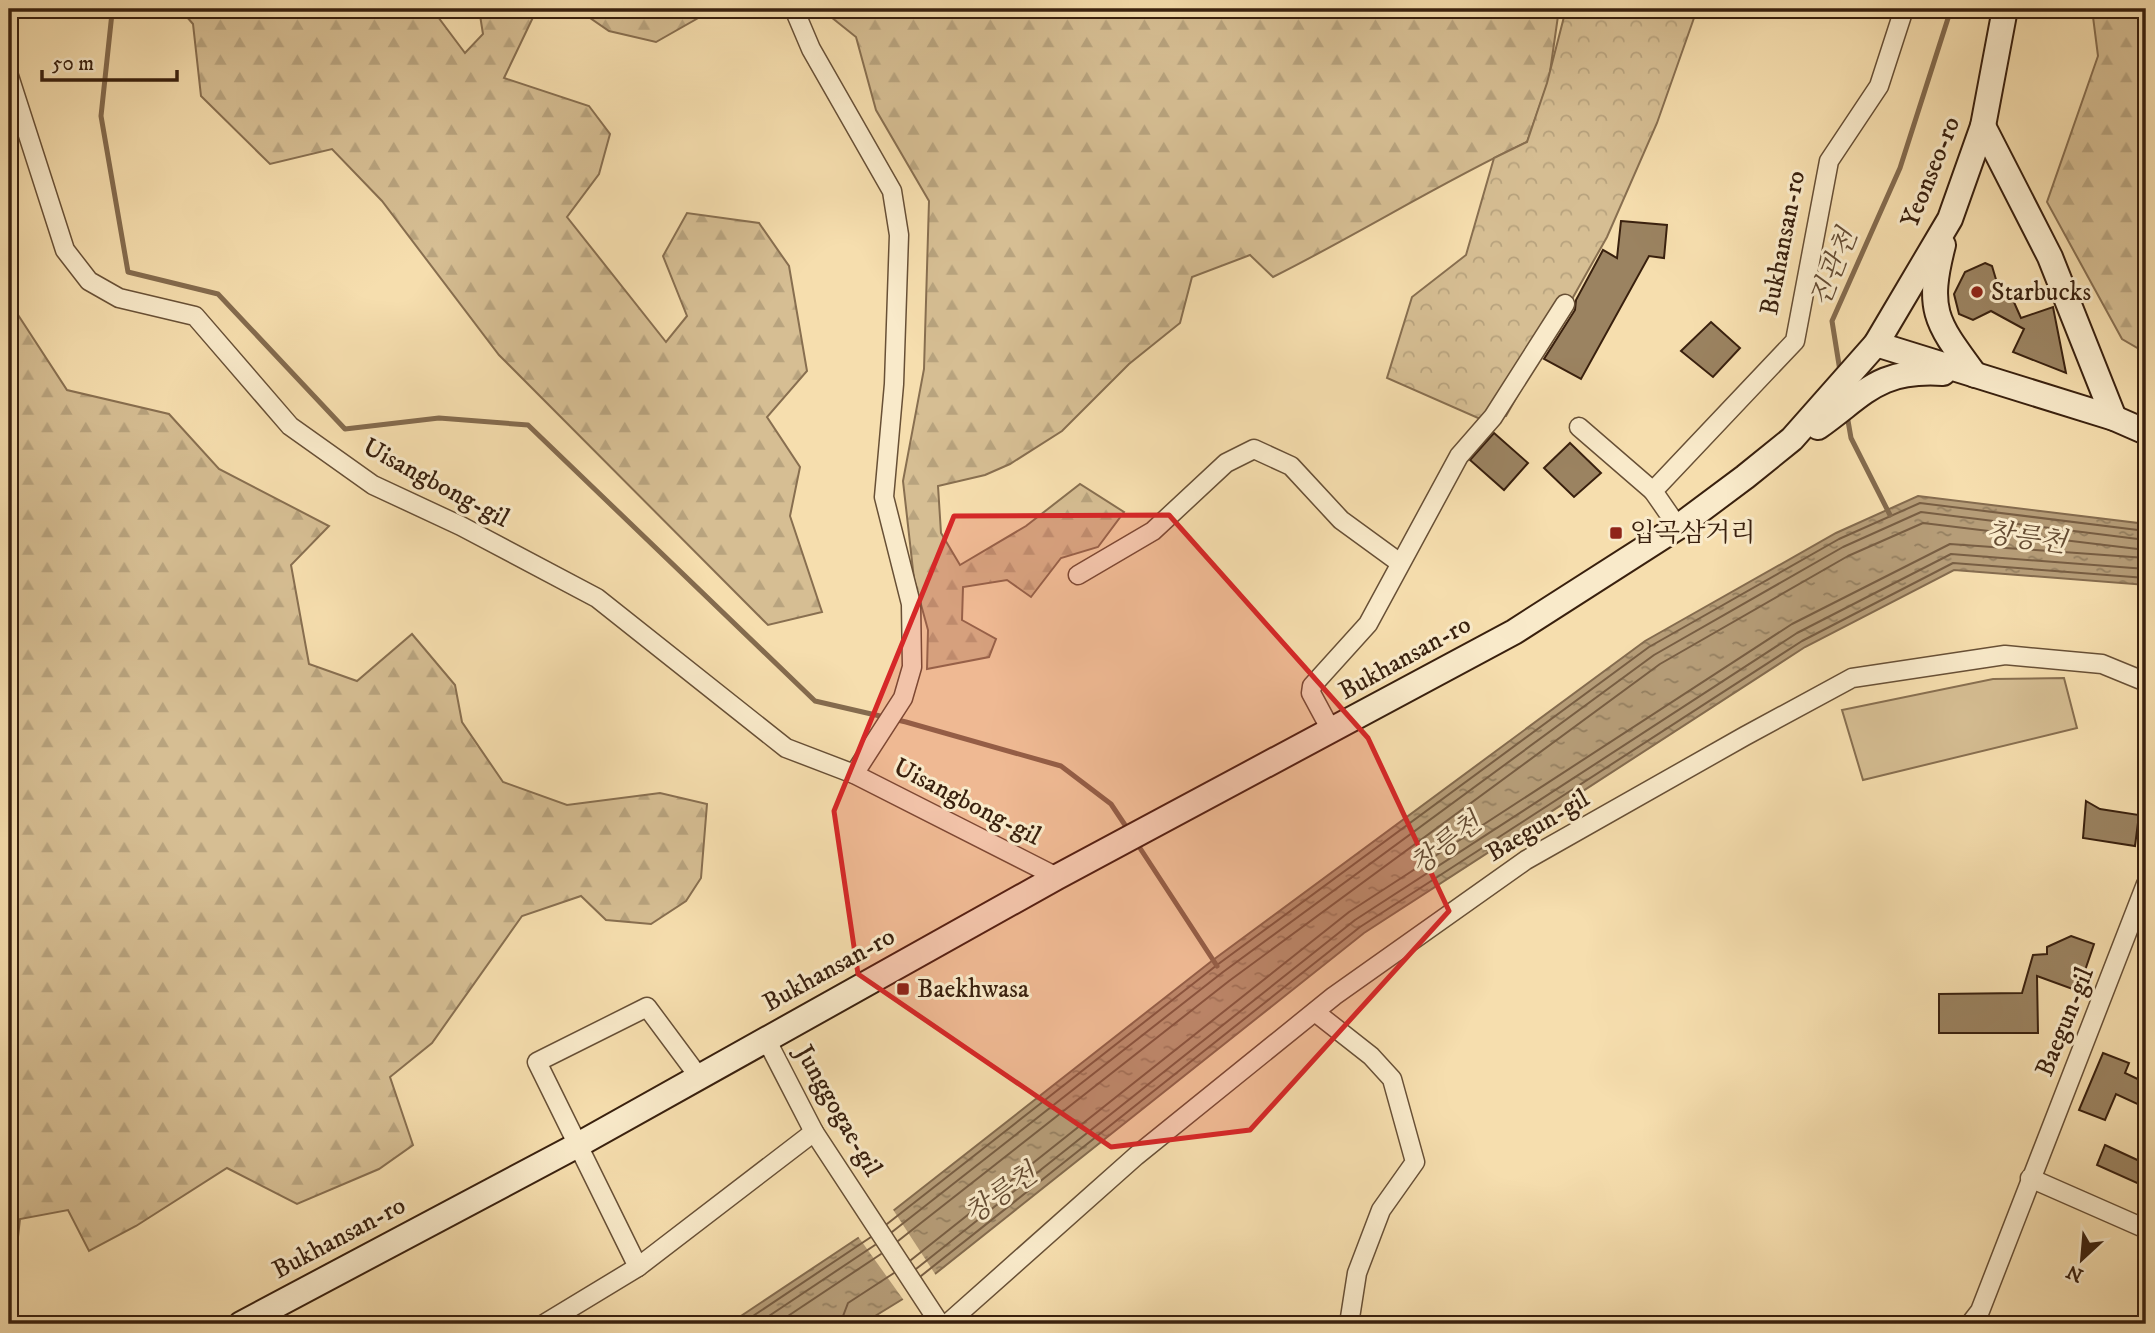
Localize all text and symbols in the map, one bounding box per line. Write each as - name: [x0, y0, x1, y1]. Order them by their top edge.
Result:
- scale bar: [42, 38, 177, 82]
- text: 50 m: [52, 51, 94, 77]
- street label: Yeonseo-ro: [1894, 112, 1968, 232]
- street label: Bukhansan-ro: [1753, 168, 1813, 318]
- water label: 진관천: [1803, 222, 1866, 312]
- place label: Starbucks: [1991, 276, 2091, 309]
- marker: Starbucks: [1969, 284, 1985, 300]
- street label: Uisangbong-gil: [357, 431, 515, 536]
- water label: 창릉천: [1983, 515, 2071, 561]
- place label: 입곡삼거리: [1630, 517, 1756, 550]
- marker: 입곡삼거리: [1608, 525, 1624, 541]
- street label: Bukhansan-ro: [1333, 608, 1477, 708]
- street label: Uisangbong-gil: [888, 751, 1046, 853]
- street label: Baegun-gil: [1480, 782, 1596, 870]
- water label: 창릉천: [1403, 804, 1490, 883]
- street label: Bukhansan-ro: [757, 920, 901, 1020]
- street label: Baegun-gil: [2028, 962, 2102, 1081]
- place label: Baekhwasa: [917, 973, 1029, 1006]
- marker: Baekhwasa: [895, 981, 911, 997]
- street label: Junggogae-gil: [786, 1038, 889, 1183]
- water label: 창릉천: [958, 1155, 1046, 1232]
- street label: Bukhansan-ro: [267, 1189, 411, 1287]
- north arrow: [2046, 1224, 2116, 1294]
- text: N: [2063, 1259, 2087, 1287]

